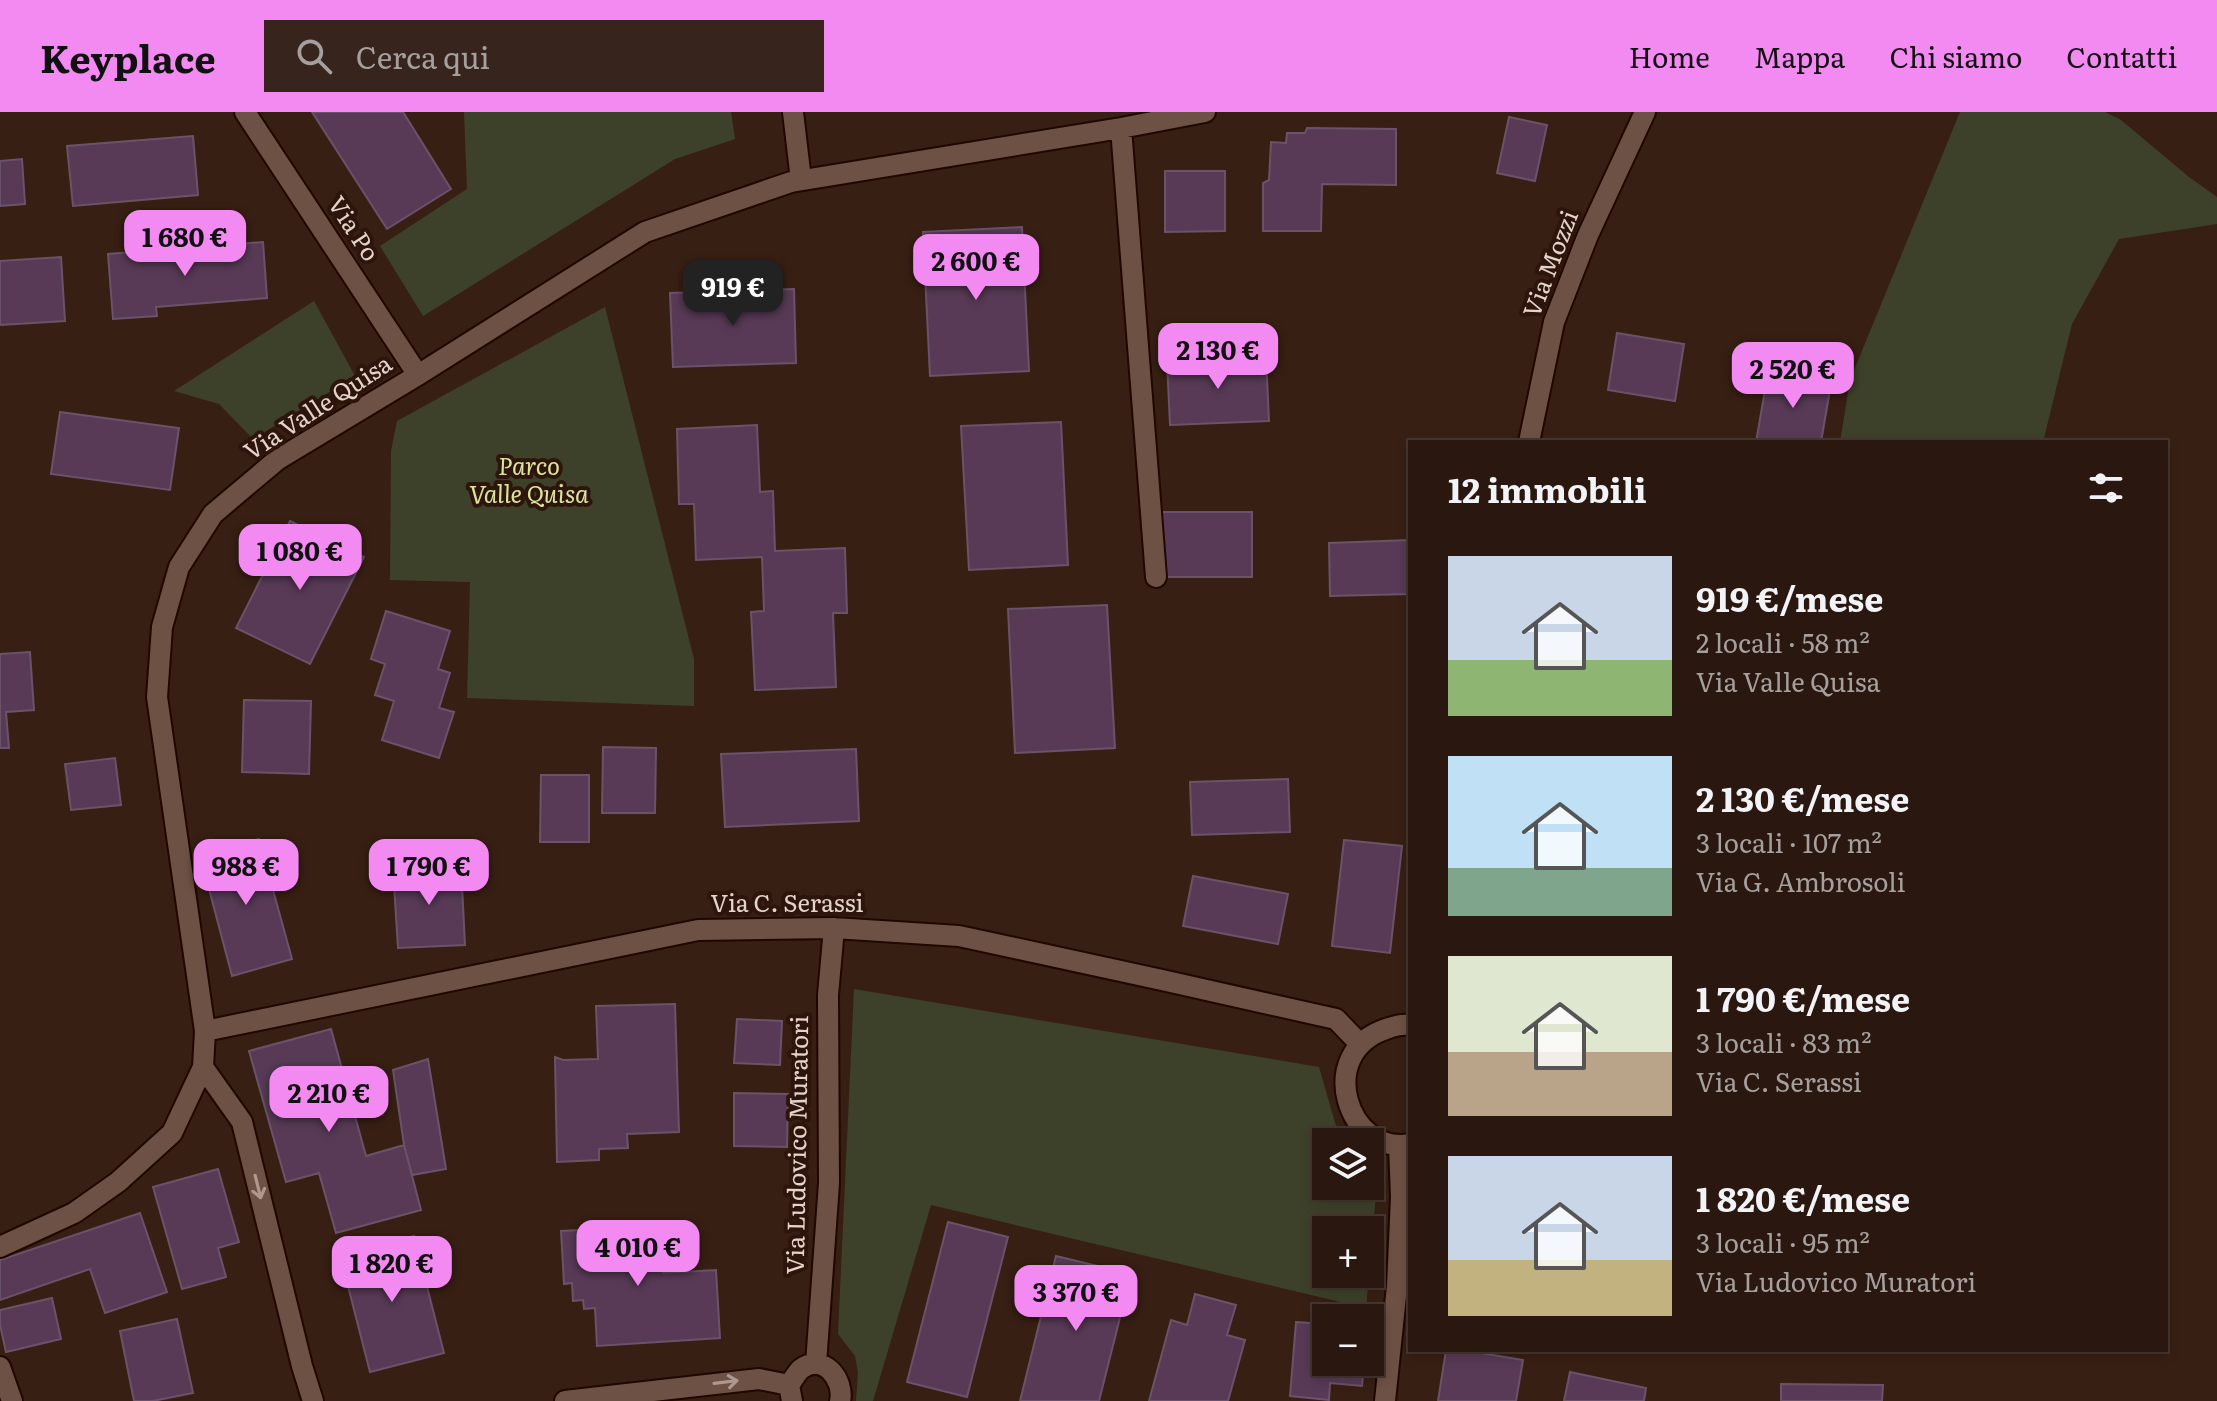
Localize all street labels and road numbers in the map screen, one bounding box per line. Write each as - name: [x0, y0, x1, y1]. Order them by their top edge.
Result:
- street label: Via Po: [321, 188, 389, 267]
- street label: Via Mozzi: [1512, 205, 1585, 322]
- street label: Via Valle Quisa: [236, 345, 398, 467]
- street label: Via C. Serassi: [711, 884, 863, 919]
- street label: Via Ludovico Muratori: [776, 1015, 815, 1275]

